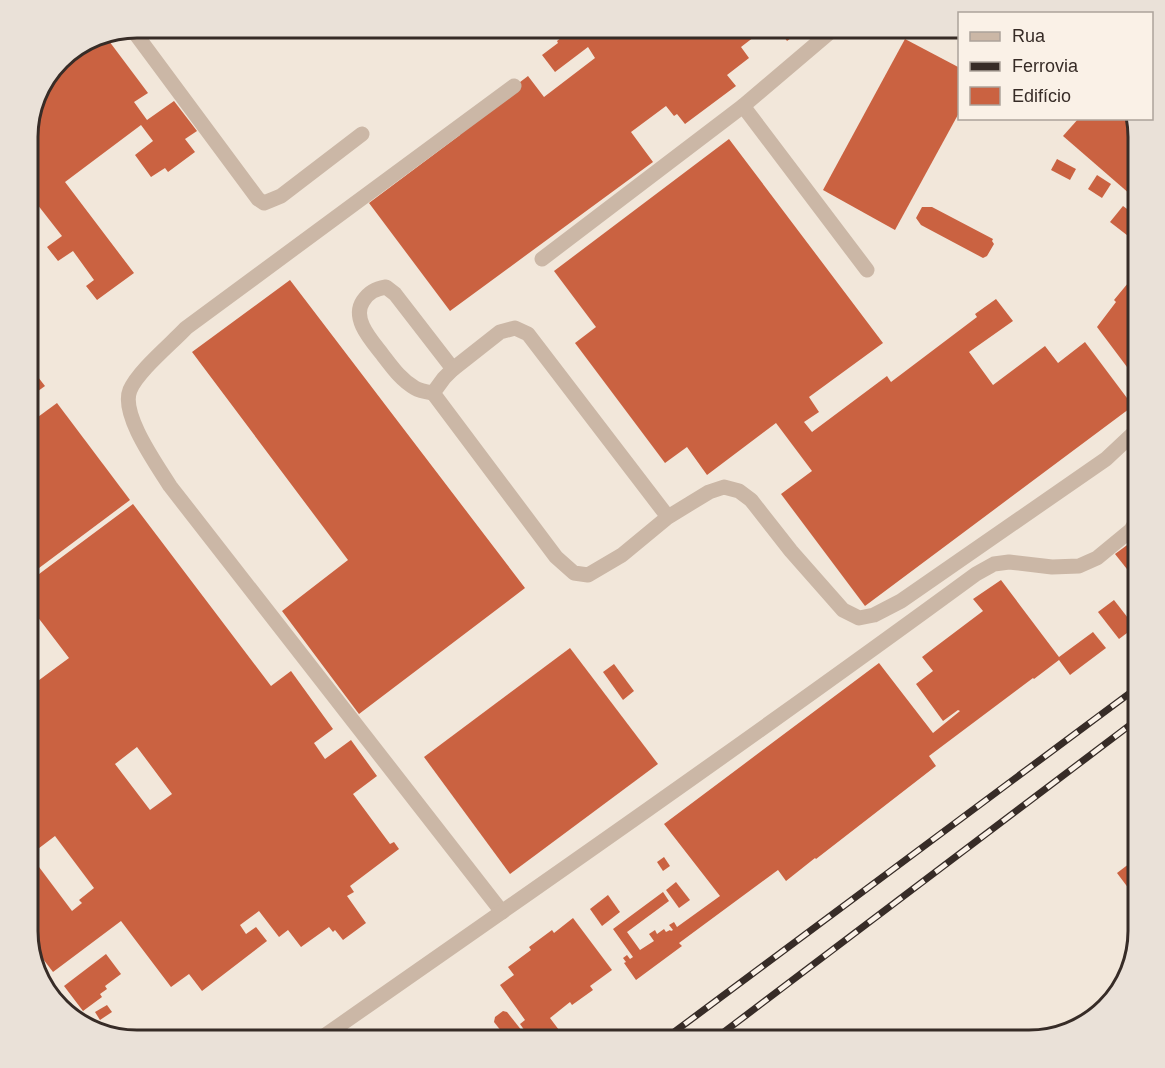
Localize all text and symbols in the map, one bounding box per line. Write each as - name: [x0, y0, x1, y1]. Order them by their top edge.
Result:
- legend: [958, 12, 1153, 120]
- text: Rua: [1012, 26, 1046, 46]
- text: Ferrovia: [1012, 56, 1079, 76]
- text: Edifício: [1012, 86, 1071, 106]

